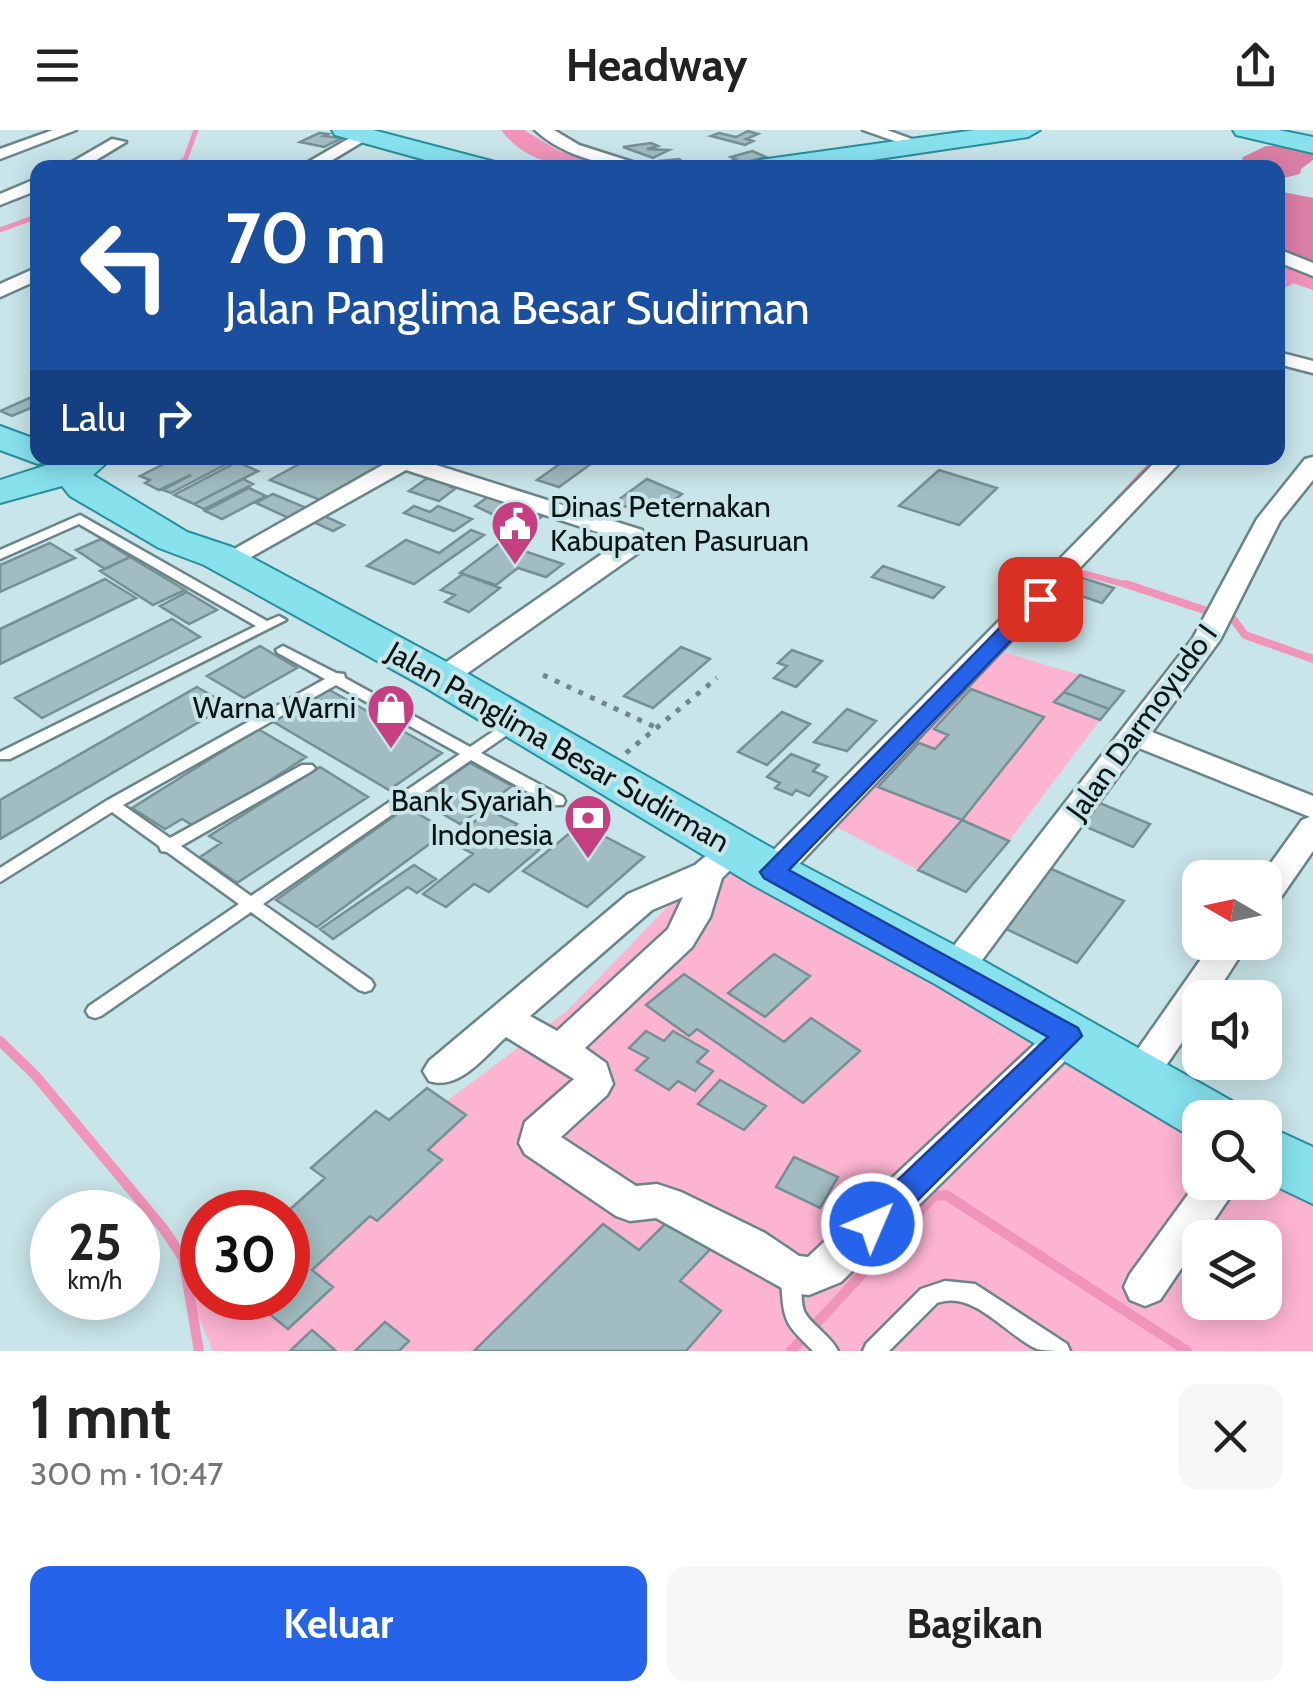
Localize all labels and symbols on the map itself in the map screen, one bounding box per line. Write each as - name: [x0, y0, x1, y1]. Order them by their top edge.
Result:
- place label: Dinas Peternakan Kabupaten Pasuruan: [550, 488, 809, 559]
- public building icon: Dinas Peternakan Kabupaten Pasuruan: [489, 498, 541, 566]
- pin: [998, 557, 1083, 642]
- street label: Jalan Darmoyudo I: [1058, 617, 1225, 828]
- street label: Jalan Panglima Besar Sudirman: [379, 633, 736, 860]
- shop icon: Warna Warni: [365, 682, 417, 750]
- place label: Warna Warni: [193, 689, 356, 726]
- place label: Bank Syariah Indonesia: [391, 782, 554, 853]
- bank icon: Bank Syariah Indonesia: [562, 792, 614, 860]
- north arrow: [1182, 860, 1282, 960]
- position arrow: [820, 1172, 924, 1276]
- speed limit sign: 30: [180, 1190, 310, 1320]

